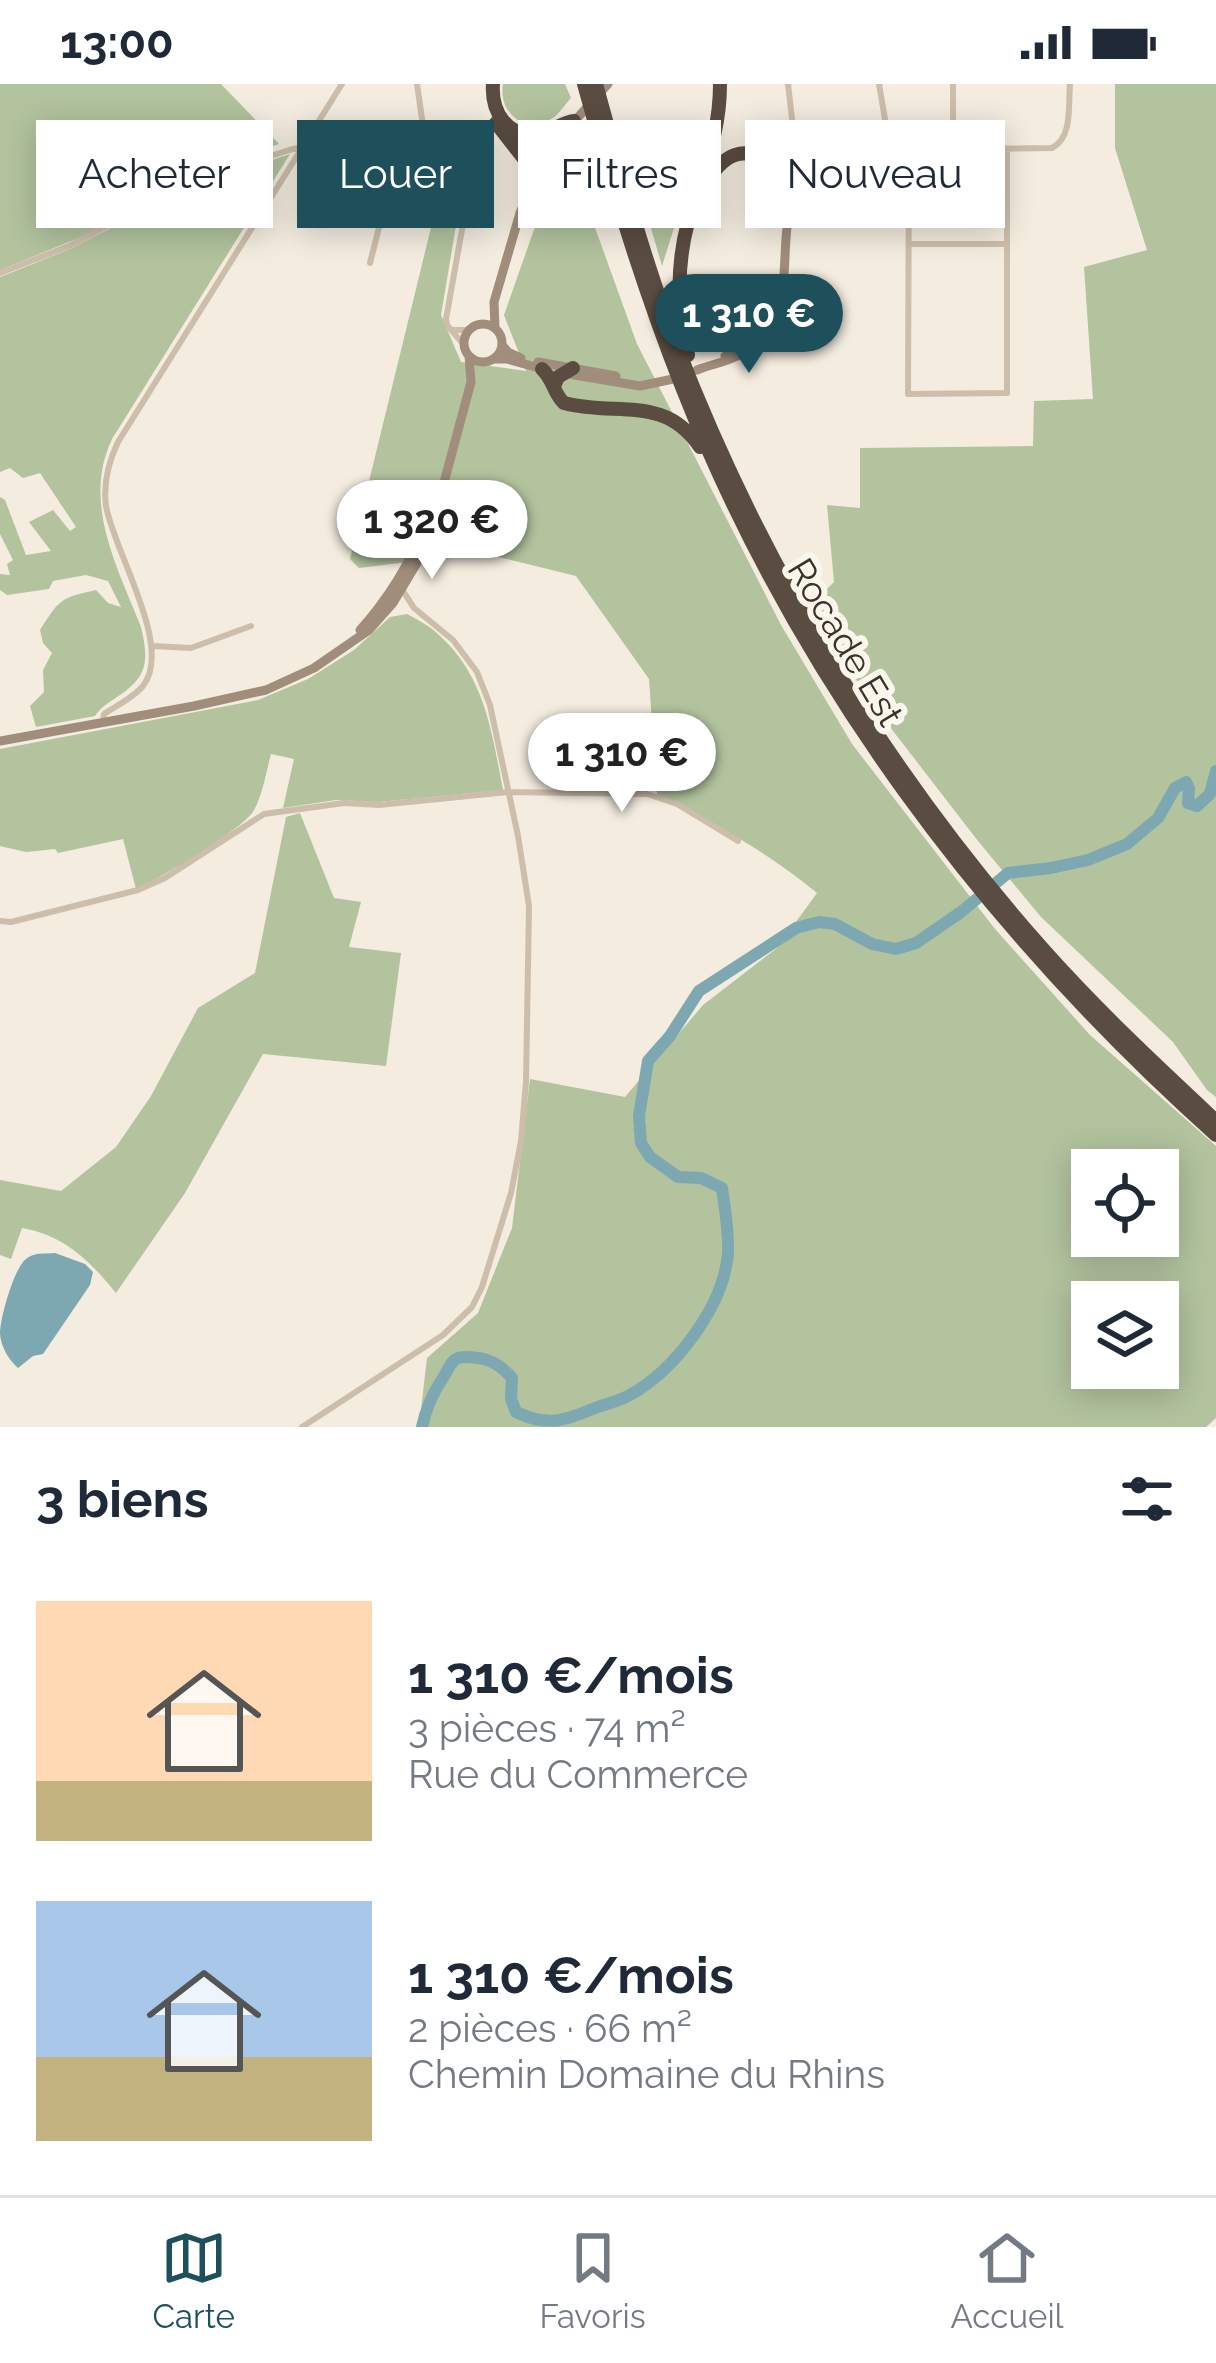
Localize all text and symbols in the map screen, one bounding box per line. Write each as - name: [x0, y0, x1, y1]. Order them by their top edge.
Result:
- text: 13:00: [60, 16, 174, 69]
- chip: Acheter: [36, 120, 273, 228]
- chip: Louer: [297, 120, 494, 228]
- chip: Filtres: [518, 120, 721, 228]
- chip: Nouveau: [745, 120, 1005, 228]
- pin: 1 310 €: [638, 274, 860, 376]
- text: 1 310 €: [682, 290, 816, 336]
- pin: 1 320 €: [321, 480, 543, 582]
- text: 1 320 €: [364, 496, 500, 542]
- street label: Rocade Est: [780, 551, 912, 733]
- pin: 1 310 €: [511, 713, 733, 815]
- text: 1 310 €: [555, 729, 689, 775]
- map controls: [1071, 1149, 1179, 1389]
- button: locate: [1071, 1149, 1179, 1257]
- button: layers: [1071, 1281, 1179, 1389]
- icon: filters: [1114, 1466, 1180, 1532]
- text: 3 biens: [36, 1469, 209, 1529]
- text: 1 310 €/mois: [408, 1645, 734, 1705]
- icon: home: [132, 1649, 276, 1793]
- text: 3 pièces · 74 m²: [408, 1705, 686, 1751]
- text: Rue du Commerce: [408, 1751, 748, 1797]
- text: 1 310 €/mois: [408, 1945, 734, 2005]
- icon: home: [132, 1949, 276, 2093]
- text: 2 pièces · 66 m²: [408, 2005, 692, 2051]
- text: Chemin Domaine du Rhins: [408, 2051, 885, 2097]
- tab: Carte: [152, 2225, 235, 2336]
- tab: Favoris: [540, 2225, 646, 2336]
- tab: Accueil: [951, 2225, 1064, 2336]

